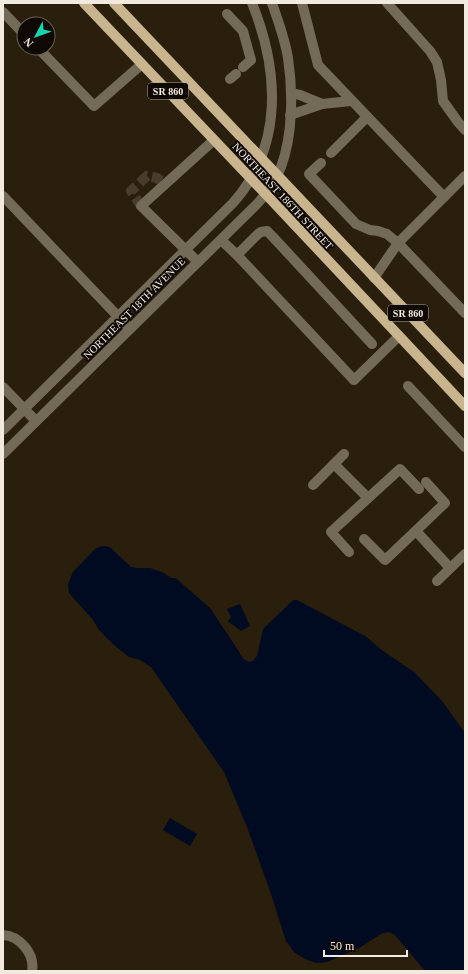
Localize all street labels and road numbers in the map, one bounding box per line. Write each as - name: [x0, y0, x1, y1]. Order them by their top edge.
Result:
- road number: SR 860: [148, 83, 188, 99]
- street label: NORTHEAST 186TH STREET: [230, 140, 336, 252]
- street label: NORTHEAST 18TH AVENUE: [81, 254, 188, 361]
- road number: SR 860: [388, 305, 428, 321]

